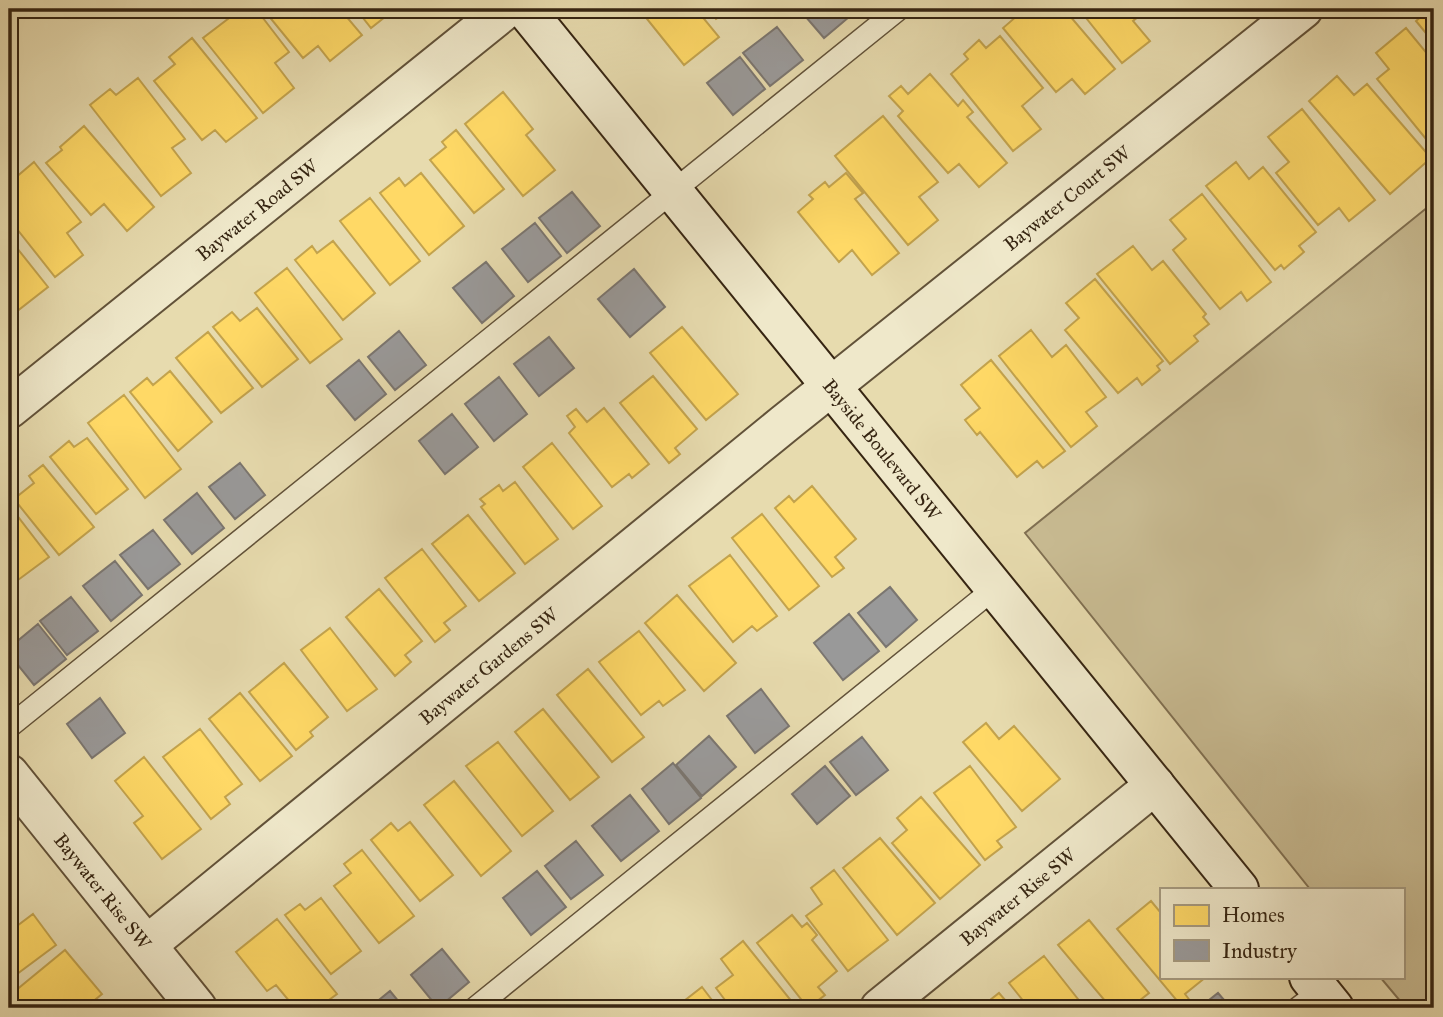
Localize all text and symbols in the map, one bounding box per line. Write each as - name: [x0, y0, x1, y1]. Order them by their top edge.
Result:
- street label: Baywater Court SW: [999, 140, 1135, 255]
- street label: Baywater Road SW: [191, 153, 323, 265]
- street label: Bayside Boulevard SW: [818, 374, 947, 525]
- street label: Baywater Gardens SW: [414, 602, 563, 729]
- street label: Baywater Rise SW: [49, 828, 157, 954]
- street label: Baywater Rise SW: [955, 842, 1081, 950]
- legend: [1160, 888, 1404, 978]
- text: Homes: [1222, 902, 1285, 928]
- text: Industry: [1222, 938, 1298, 964]

